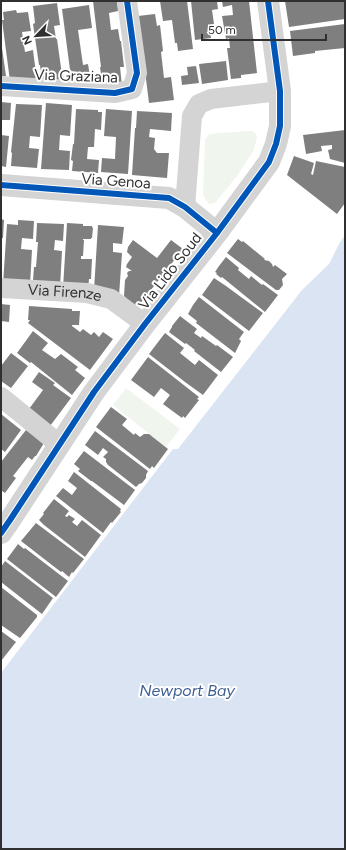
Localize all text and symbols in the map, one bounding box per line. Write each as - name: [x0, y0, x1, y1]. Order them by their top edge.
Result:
- north arrow: [16, 16, 56, 56]
- scale bar: [202, 16, 326, 42]
- text: 50 m: [208, 23, 236, 37]
- text: N: [20, 33, 35, 47]
- street label: Via Graziana: [34, 66, 118, 86]
- street label: Via Genoa: [81, 170, 151, 192]
- street label: Via Lido Soud: [134, 229, 206, 313]
- street label: Via Firenze: [27, 281, 104, 305]
- water label: Newport Bay: [139, 681, 235, 700]

